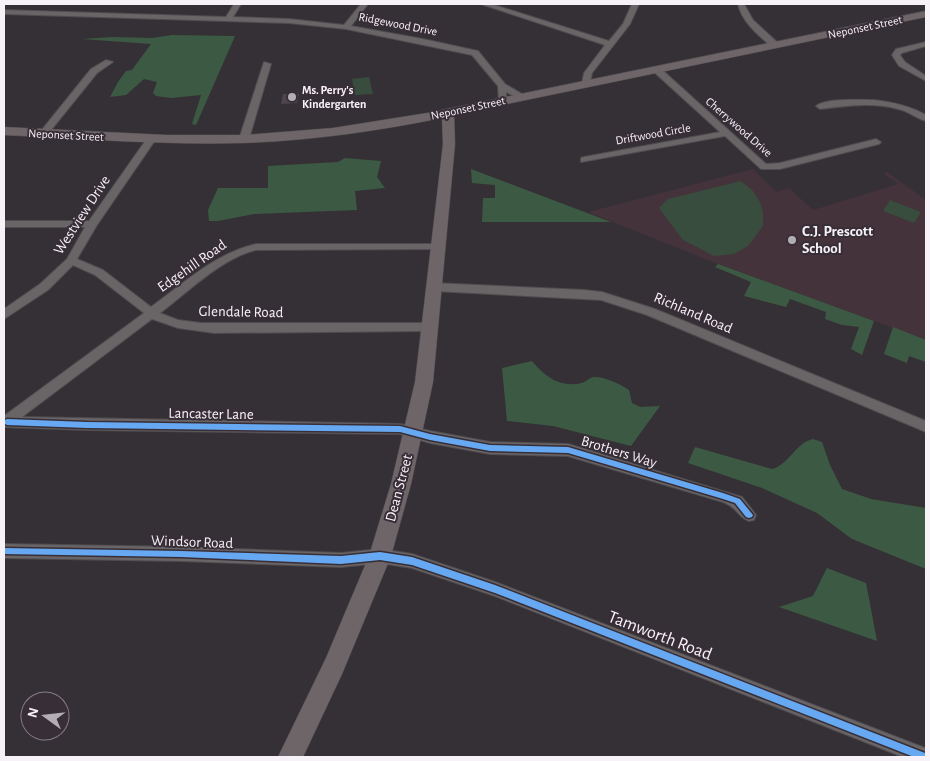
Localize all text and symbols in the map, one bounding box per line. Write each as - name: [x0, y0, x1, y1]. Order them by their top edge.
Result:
- street label: Ridgewood Drive: [358, 10, 438, 38]
- street label: Neponset Street: [827, 13, 903, 41]
- place label: Ms. Perry's Kindergarten: [302, 84, 366, 110]
- marker: Ms. Perry's Kindergarten: [286, 91, 298, 103]
- street label: Neponset Street: [430, 94, 506, 122]
- street label: Cherrywood Drive: [703, 95, 775, 160]
- street label: Driftwood Circle: [614, 121, 692, 147]
- street label: Neponset Street: [28, 127, 104, 143]
- street label: Westview Drive: [51, 173, 113, 257]
- place label: C.J. Prescott School: [802, 224, 873, 256]
- marker: C.J. Prescott School: [786, 234, 798, 246]
- street label: Edgehill Road: [155, 237, 229, 295]
- street label: Richland Road: [651, 290, 735, 336]
- street label: Glendale Road: [198, 304, 284, 320]
- street label: Lancaster Lane: [168, 406, 254, 422]
- street label: Brothers Way: [579, 433, 659, 471]
- street label: Dean Street: [383, 453, 415, 523]
- street label: Windsor Road: [151, 533, 234, 551]
- street label: Tamworth Road: [605, 608, 715, 664]
- north arrow: [20, 691, 70, 741]
- text: N: [25, 706, 41, 719]

